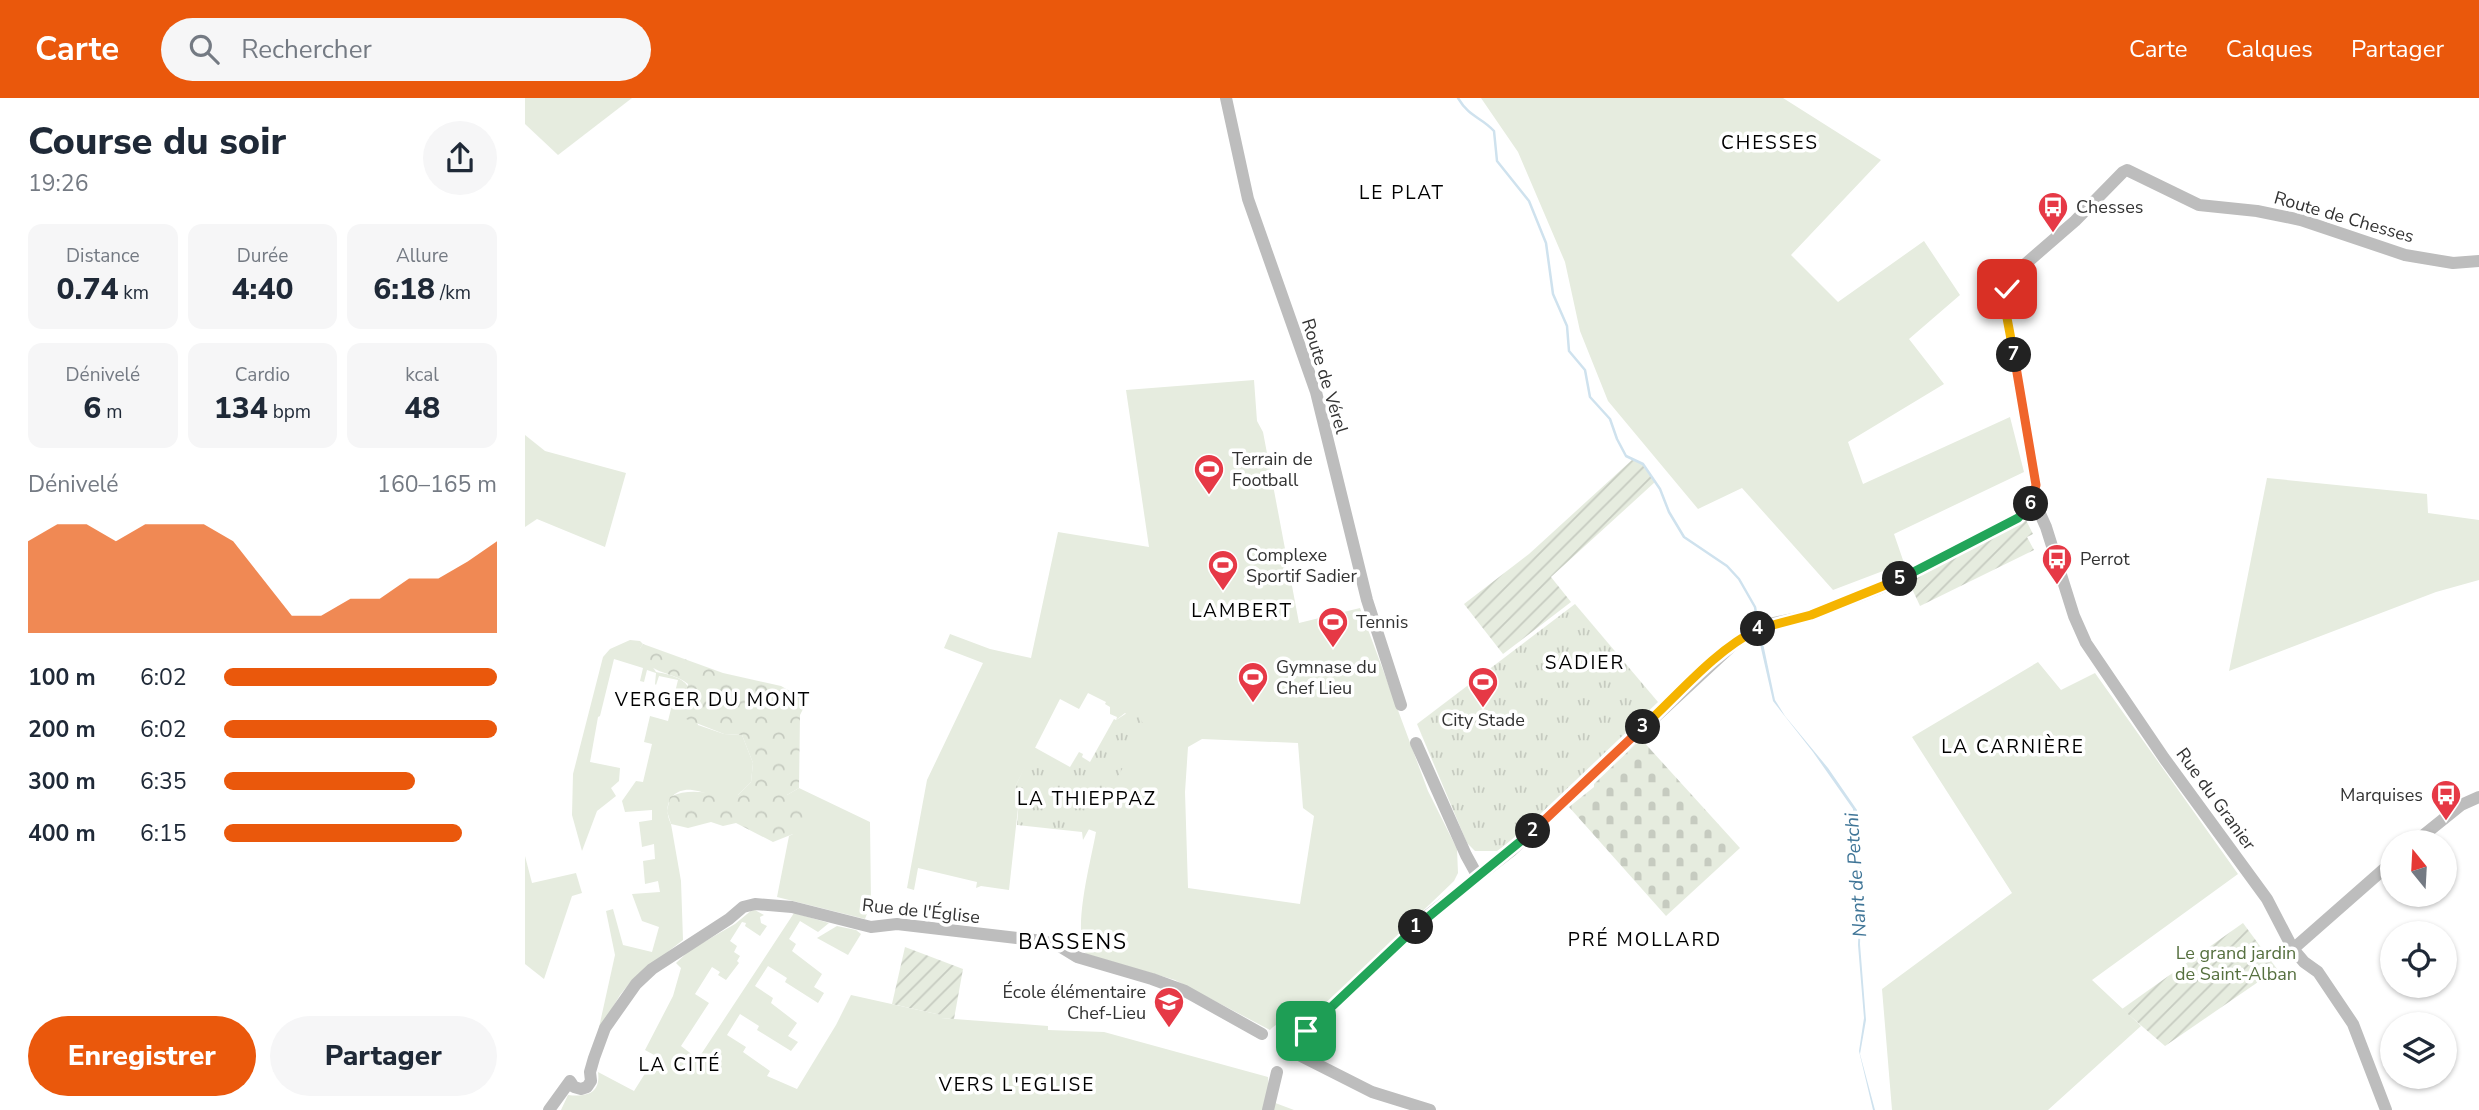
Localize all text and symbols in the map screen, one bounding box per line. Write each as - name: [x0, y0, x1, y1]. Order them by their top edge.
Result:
- search box: [161, 18, 651, 81]
- text: Carte: [35, 27, 119, 72]
- icon: search: [185, 30, 223, 68]
- text: Rechercher: [241, 32, 372, 67]
- text: Carte: [2129, 33, 2188, 65]
- text: Calques: [2226, 33, 2313, 65]
- text: Partager: [2351, 33, 2444, 65]
- text: Course du soir: [28, 116, 286, 167]
- button: share: [423, 121, 497, 195]
- district label: CHESSES: [1721, 130, 1819, 156]
- text: 19:26: [28, 168, 88, 199]
- district label: LE PLAT: [1359, 180, 1445, 206]
- street label: Route de Chesses: [2271, 186, 2417, 248]
- bus stop icon: Chesses: [2036, 190, 2070, 234]
- place label: Chesses: [2076, 195, 2143, 219]
- text: Distance: [66, 243, 140, 269]
- text: Durée: [237, 243, 288, 269]
- text: Allure: [396, 243, 448, 269]
- pin: [1977, 259, 2037, 319]
- text: 0.74: [57, 269, 118, 310]
- text: 4:40: [232, 269, 293, 310]
- text: 6:18: [373, 269, 435, 310]
- icon: check: [1988, 270, 2026, 308]
- text: km: [118, 280, 149, 306]
- text: /km: [435, 280, 471, 306]
- street label: Route de Vérel: [1296, 315, 1354, 437]
- pin: 7: [1997, 338, 2031, 372]
- text: 7: [2008, 341, 2019, 367]
- text: Dénivelé: [65, 362, 140, 388]
- text: Cardio: [235, 362, 290, 388]
- text: kcal: [405, 362, 439, 388]
- text: 6: [83, 388, 101, 429]
- text: 134: [214, 388, 268, 429]
- text: 48: [404, 388, 440, 429]
- text: m: [101, 399, 122, 425]
- text: bpm: [268, 399, 311, 425]
- place label: Terrain de Football: [1232, 447, 1312, 492]
- sports icon: Terrain de Football: [1192, 452, 1226, 496]
- text: Dénivelé: [28, 469, 119, 500]
- text: 160–165 m: [377, 469, 497, 500]
- pin: 6: [2013, 486, 2049, 522]
- text: 6: [2025, 490, 2036, 516]
- bus stop icon: Perrot: [2040, 542, 2074, 586]
- place label: Complexe Sportif Sadier: [1246, 543, 1357, 588]
- place label: Perrot: [2080, 547, 2130, 571]
- sports icon: Complexe Sportif Sadier: [1206, 548, 1240, 592]
- pin: 5: [1883, 561, 1917, 596]
- text: 5: [1894, 565, 1905, 591]
- district label: LAMBERT: [1191, 598, 1293, 624]
- sports icon: Tennis: [1316, 605, 1350, 649]
- place label: Tennis: [1356, 610, 1408, 634]
- pin: 4: [1741, 612, 1775, 646]
- text: 4: [1752, 615, 1763, 641]
- district label: SADIER: [1545, 650, 1625, 676]
- place label: Gymnase du Chef Lieu: [1276, 655, 1377, 700]
- sports icon: Gymnase du Chef Lieu: [1236, 660, 1270, 704]
- text: 100 m: [28, 662, 96, 693]
- text: 6:02: [140, 662, 187, 693]
- sports icon: City Stade: [1466, 665, 1500, 709]
- district label: VERGER DU MONT: [614, 687, 811, 713]
- place label: City Stade: [1441, 708, 1525, 732]
- pin: 3: [1625, 710, 1661, 744]
- text: 3: [1637, 713, 1648, 739]
- text: 200 m: [28, 714, 96, 745]
- text: 6:02: [140, 714, 187, 745]
- district label: LA CARNIÈRE: [1941, 734, 2085, 760]
- street label: Rue du Granier: [2171, 743, 2262, 855]
- text: 300 m: [28, 766, 96, 797]
- text: 6:35: [140, 766, 187, 797]
- bus stop icon: Marquises: [2429, 778, 2463, 822]
- place label: Marquises: [2340, 783, 2423, 807]
- district label: LA THIEPPAZ: [1017, 786, 1157, 812]
- water label: Nant de Petchi: [1839, 811, 1873, 938]
- pin: 2: [1515, 814, 1551, 848]
- text: 2: [1527, 817, 1538, 843]
- text: 400 m: [28, 818, 96, 849]
- text: 6:15: [140, 818, 187, 849]
- north arrow: [2380, 830, 2457, 906]
- map controls: [2380, 830, 2457, 1089]
- street label: Rue de l'Église: [861, 893, 981, 929]
- pin: 1: [1399, 910, 1433, 944]
- text: 1: [1410, 913, 1421, 939]
- button: locate: [2380, 921, 2457, 998]
- district label: PRÉ MOLLARD: [1568, 927, 1722, 953]
- district label: BASSENS: [1018, 928, 1128, 956]
- park label: Le grand jardin de Saint-Alban: [2175, 941, 2297, 986]
- place label: École élémentaire Chef-Lieu: [1002, 980, 1146, 1025]
- school or university icon: École élémentaire Chef-Lieu: [1152, 985, 1186, 1029]
- pin: [1276, 1001, 1336, 1061]
- icon: arrive: [1287, 1012, 1325, 1050]
- button: layers: [2380, 1012, 2457, 1089]
- button: Enregistrer: [28, 1016, 256, 1096]
- button: Partager: [270, 1016, 497, 1096]
- district label: LA CITÉ: [639, 1052, 721, 1078]
- district label: VERS L'EGLISE: [938, 1072, 1095, 1098]

